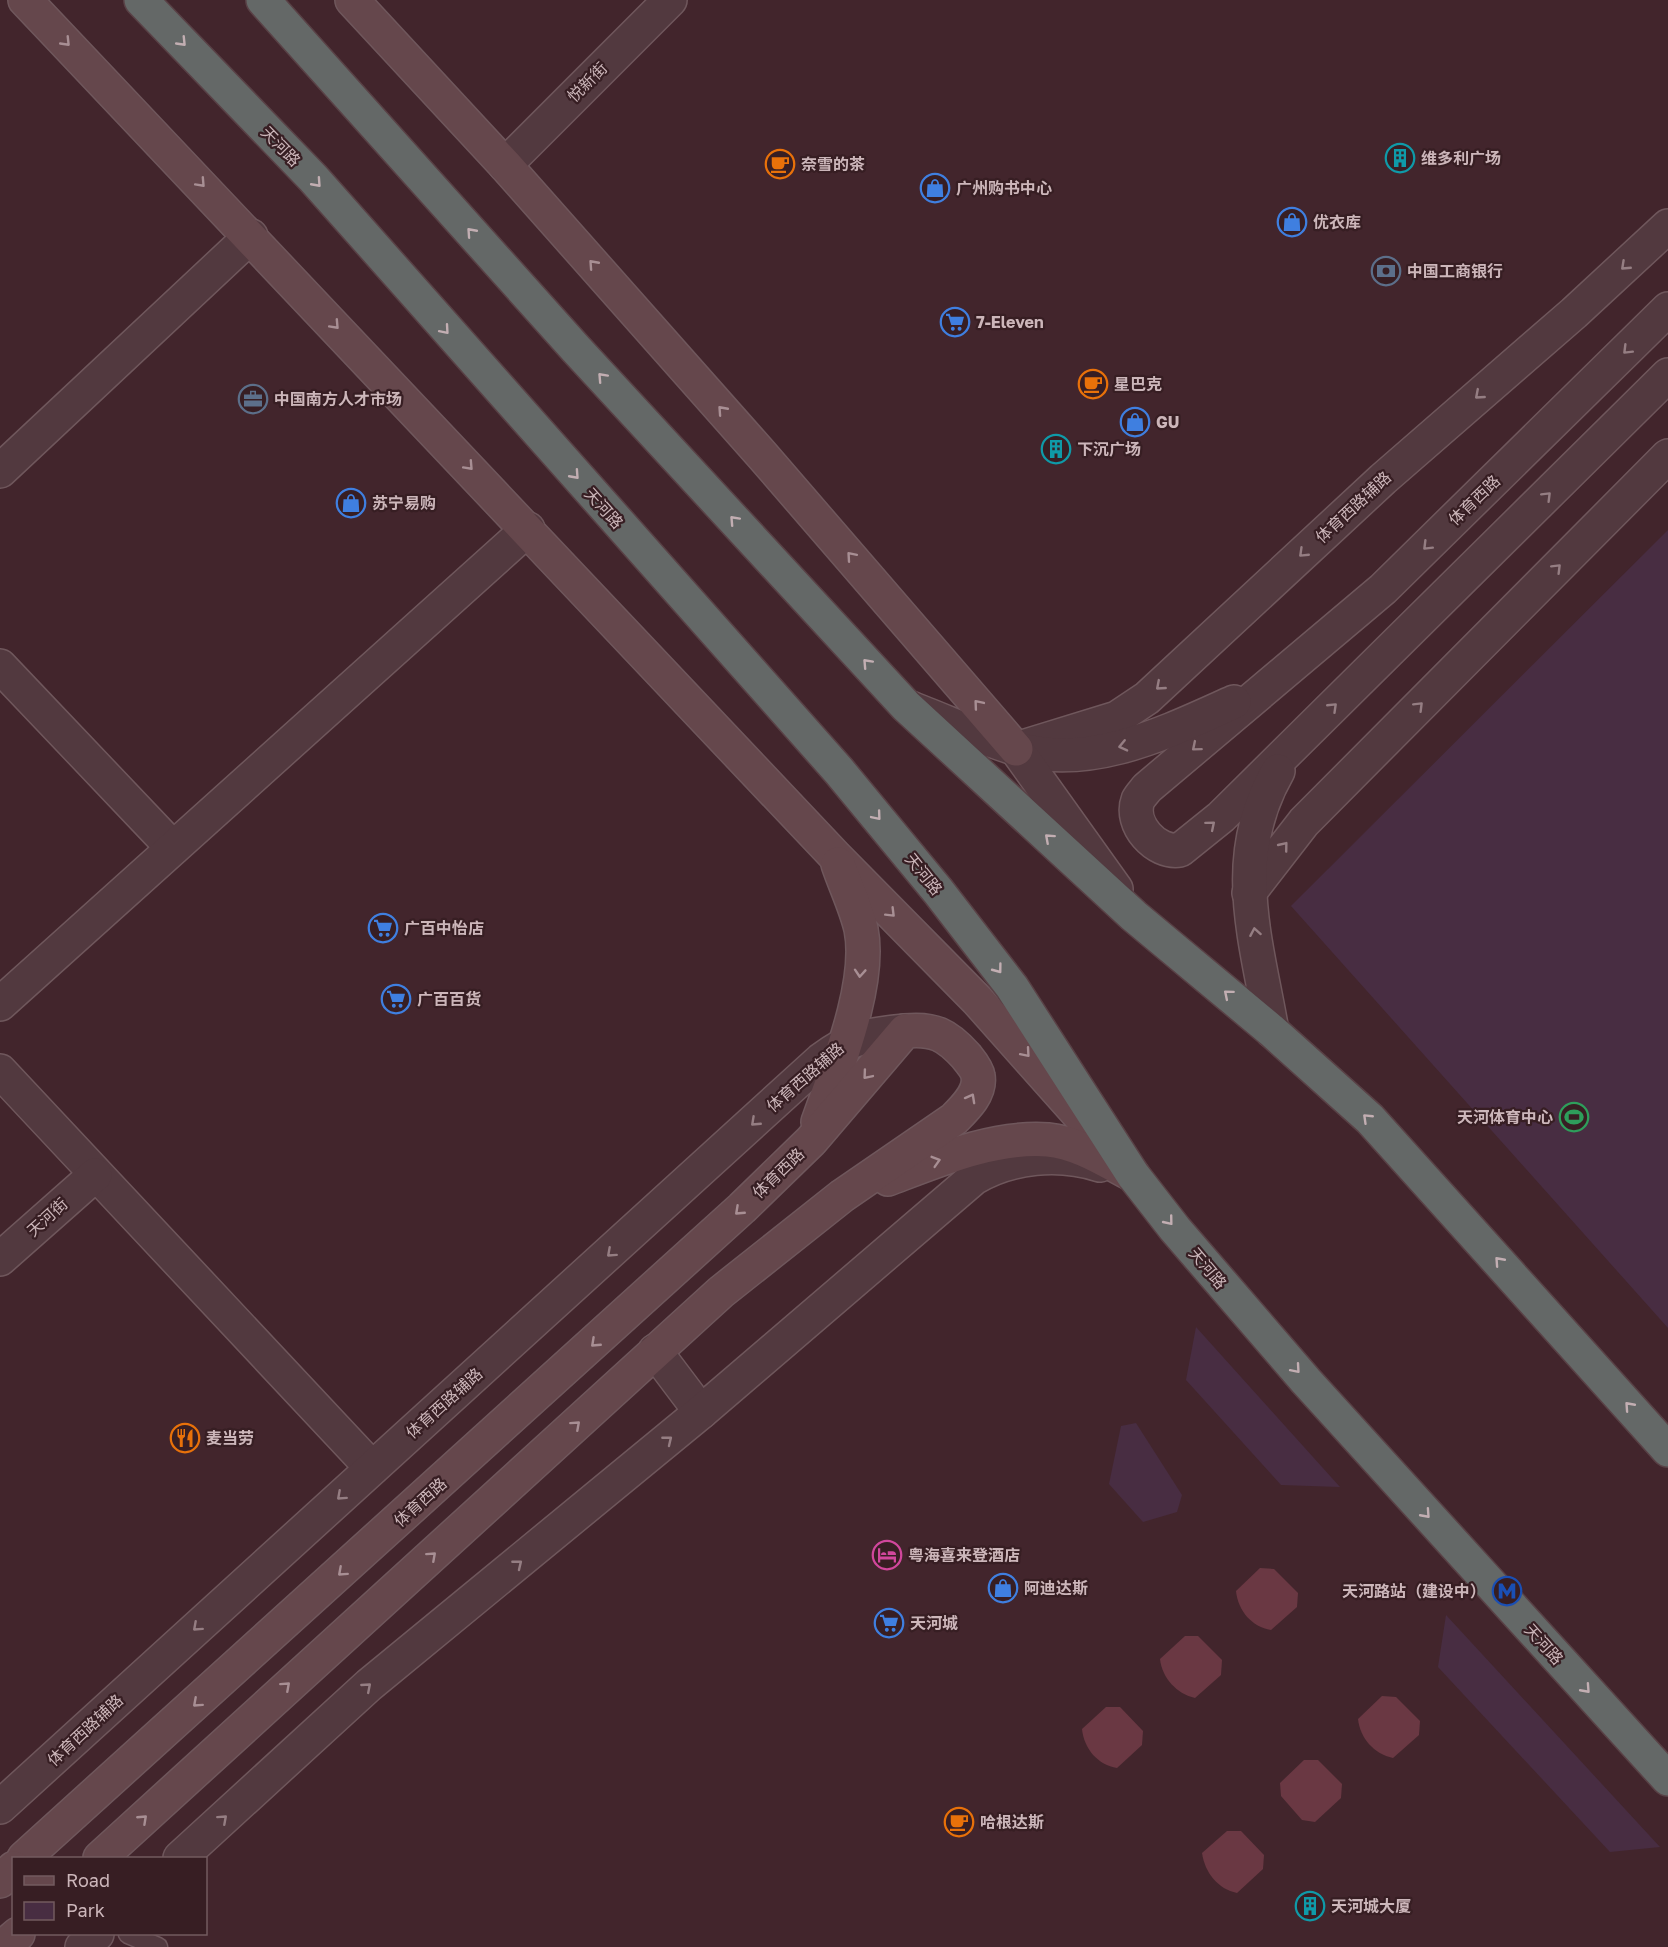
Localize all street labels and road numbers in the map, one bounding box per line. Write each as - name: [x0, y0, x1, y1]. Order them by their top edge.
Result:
- street label: 悦新街: [563, 58, 611, 106]
- street label: 天河路: [257, 122, 305, 170]
- street label: 体育西路辅路: [1311, 467, 1395, 547]
- street label: 体育西路: [1444, 471, 1504, 529]
- street label: 天河路: [581, 483, 627, 533]
- street label: 天河路: [901, 849, 947, 899]
- street label: 体育西路辅路: [762, 1038, 848, 1116]
- street label: 体育西路: [748, 1144, 808, 1202]
- street label: 天河街: [22, 1194, 72, 1240]
- street label: 天河路: [1185, 1243, 1231, 1293]
- street label: 体育西路辅路: [402, 1363, 486, 1443]
- street label: 体育西路: [390, 1473, 450, 1531]
- street label: 天河路: [1521, 1619, 1567, 1669]
- street label: 体育西路辅路: [43, 1690, 127, 1770]

